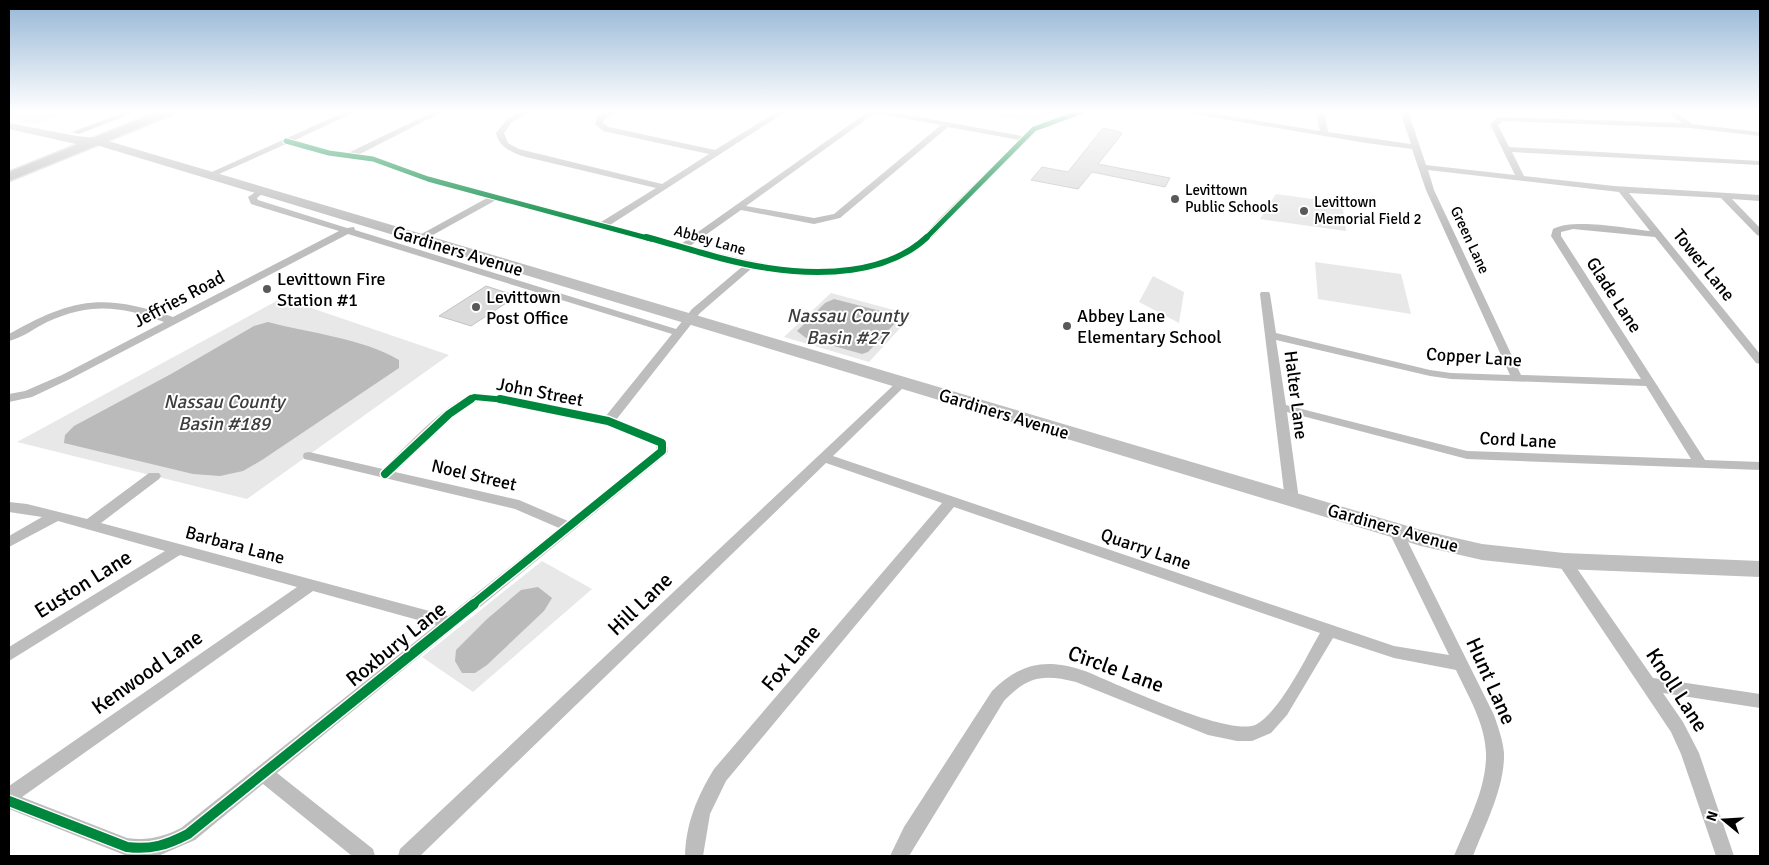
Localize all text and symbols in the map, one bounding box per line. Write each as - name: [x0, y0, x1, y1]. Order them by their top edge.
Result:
- place label: Levittown Public Schools: [1185, 181, 1279, 216]
- marker: Levittown Public Schools: [1169, 193, 1181, 205]
- place label: Levittown Memorial Field 2: [1314, 193, 1422, 228]
- street label: Green Lane: [1447, 203, 1493, 277]
- marker: Levittown Memorial Field 2: [1298, 205, 1310, 217]
- street label: Gardiners Avenue: [390, 221, 526, 281]
- street label: Abbey Lane: [672, 221, 748, 259]
- street label: Tower Lane: [1668, 225, 1740, 305]
- street label: Glade Lane: [1581, 253, 1647, 337]
- street label: Jeffries Road: [130, 266, 228, 332]
- place label: Levittown Fire Station #1: [277, 268, 385, 311]
- marker: Levittown Fire Station #1: [261, 283, 273, 295]
- place label: Levittown Post Office: [486, 286, 568, 329]
- marker: Levittown Post Office: [470, 301, 482, 313]
- water label: Nassau County Basin #27: [787, 304, 910, 350]
- place label: Abbey Lane Elementary School: [1077, 305, 1222, 348]
- marker: Abbey Lane Elementary School: [1061, 320, 1073, 332]
- street label: Copper Lane: [1425, 343, 1523, 371]
- street label: Halter Lane: [1280, 349, 1312, 441]
- street label: John Street: [495, 373, 585, 411]
- street label: Gardiners Avenue: [936, 384, 1072, 444]
- water label: Nassau County Basin #189: [164, 390, 287, 436]
- street label: Cord Lane: [1479, 427, 1557, 453]
- street label: Noel Street: [429, 455, 519, 495]
- street label: Gardiners Avenue: [1325, 499, 1461, 557]
- street label: Barbara Lane: [183, 521, 287, 569]
- street label: Quarry Lane: [1098, 523, 1194, 575]
- street label: Euston Lane: [30, 544, 136, 624]
- street label: Hill Lane: [602, 567, 678, 641]
- street label: Roxbury Lane: [341, 596, 451, 692]
- street label: Fox Lane: [756, 620, 826, 696]
- street label: Kenwood Lane: [86, 624, 208, 720]
- street label: Hunt Lane: [1460, 633, 1522, 729]
- street label: Circle Lane: [1065, 640, 1167, 698]
- street label: Knoll Lane: [1640, 643, 1714, 737]
- north arrow: [1699, 795, 1749, 845]
- text: N: [1703, 809, 1722, 823]

